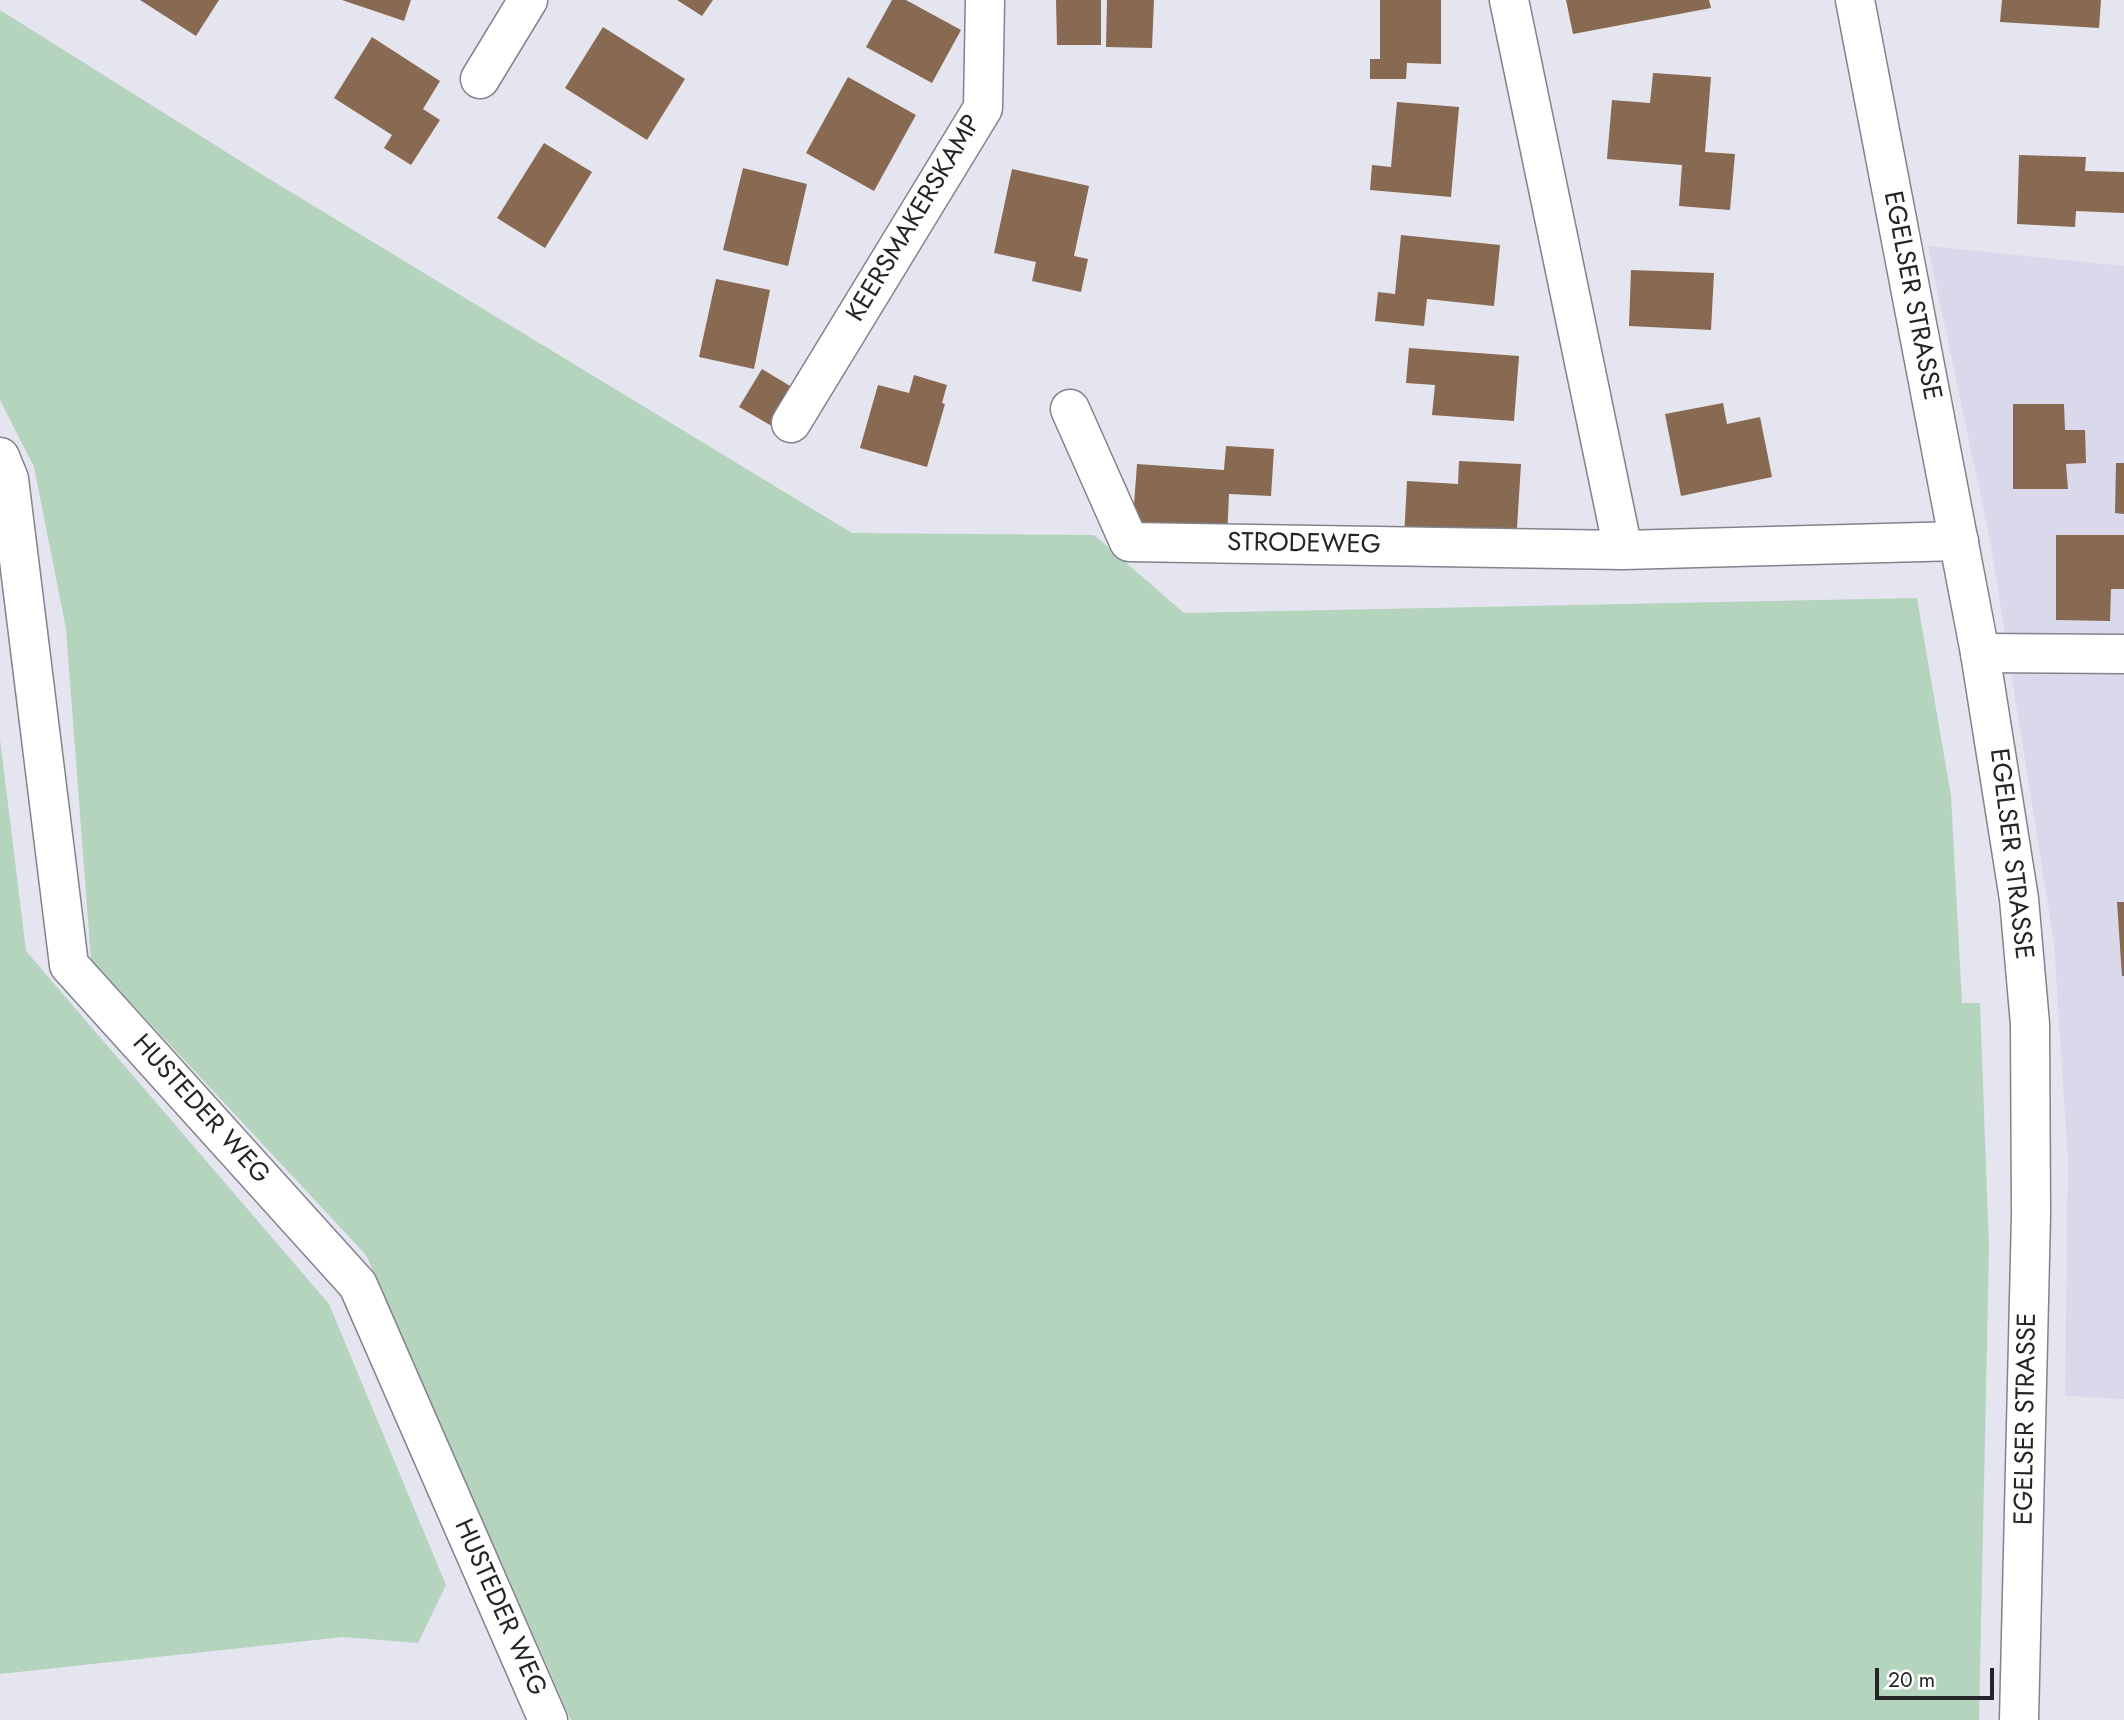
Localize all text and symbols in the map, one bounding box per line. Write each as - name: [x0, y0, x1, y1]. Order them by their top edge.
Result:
- street label: KEERSMAKERSKAMP: [841, 110, 989, 328]
- street label: EGELSER STRASSE: [1875, 189, 1947, 403]
- street label: STRODEWEG: [1227, 528, 1381, 562]
- street label: EGELSER STRASSE: [1982, 747, 2038, 961]
- street label: HUSTEDER WEG: [125, 1029, 275, 1191]
- street label: EGELSER STRASSE: [2010, 1313, 2044, 1525]
- street label: HUSTEDER WEG: [446, 1515, 552, 1701]
- scale bar: [1879, 1654, 1998, 1698]
- text: 20 m: [1888, 1665, 1935, 1695]

